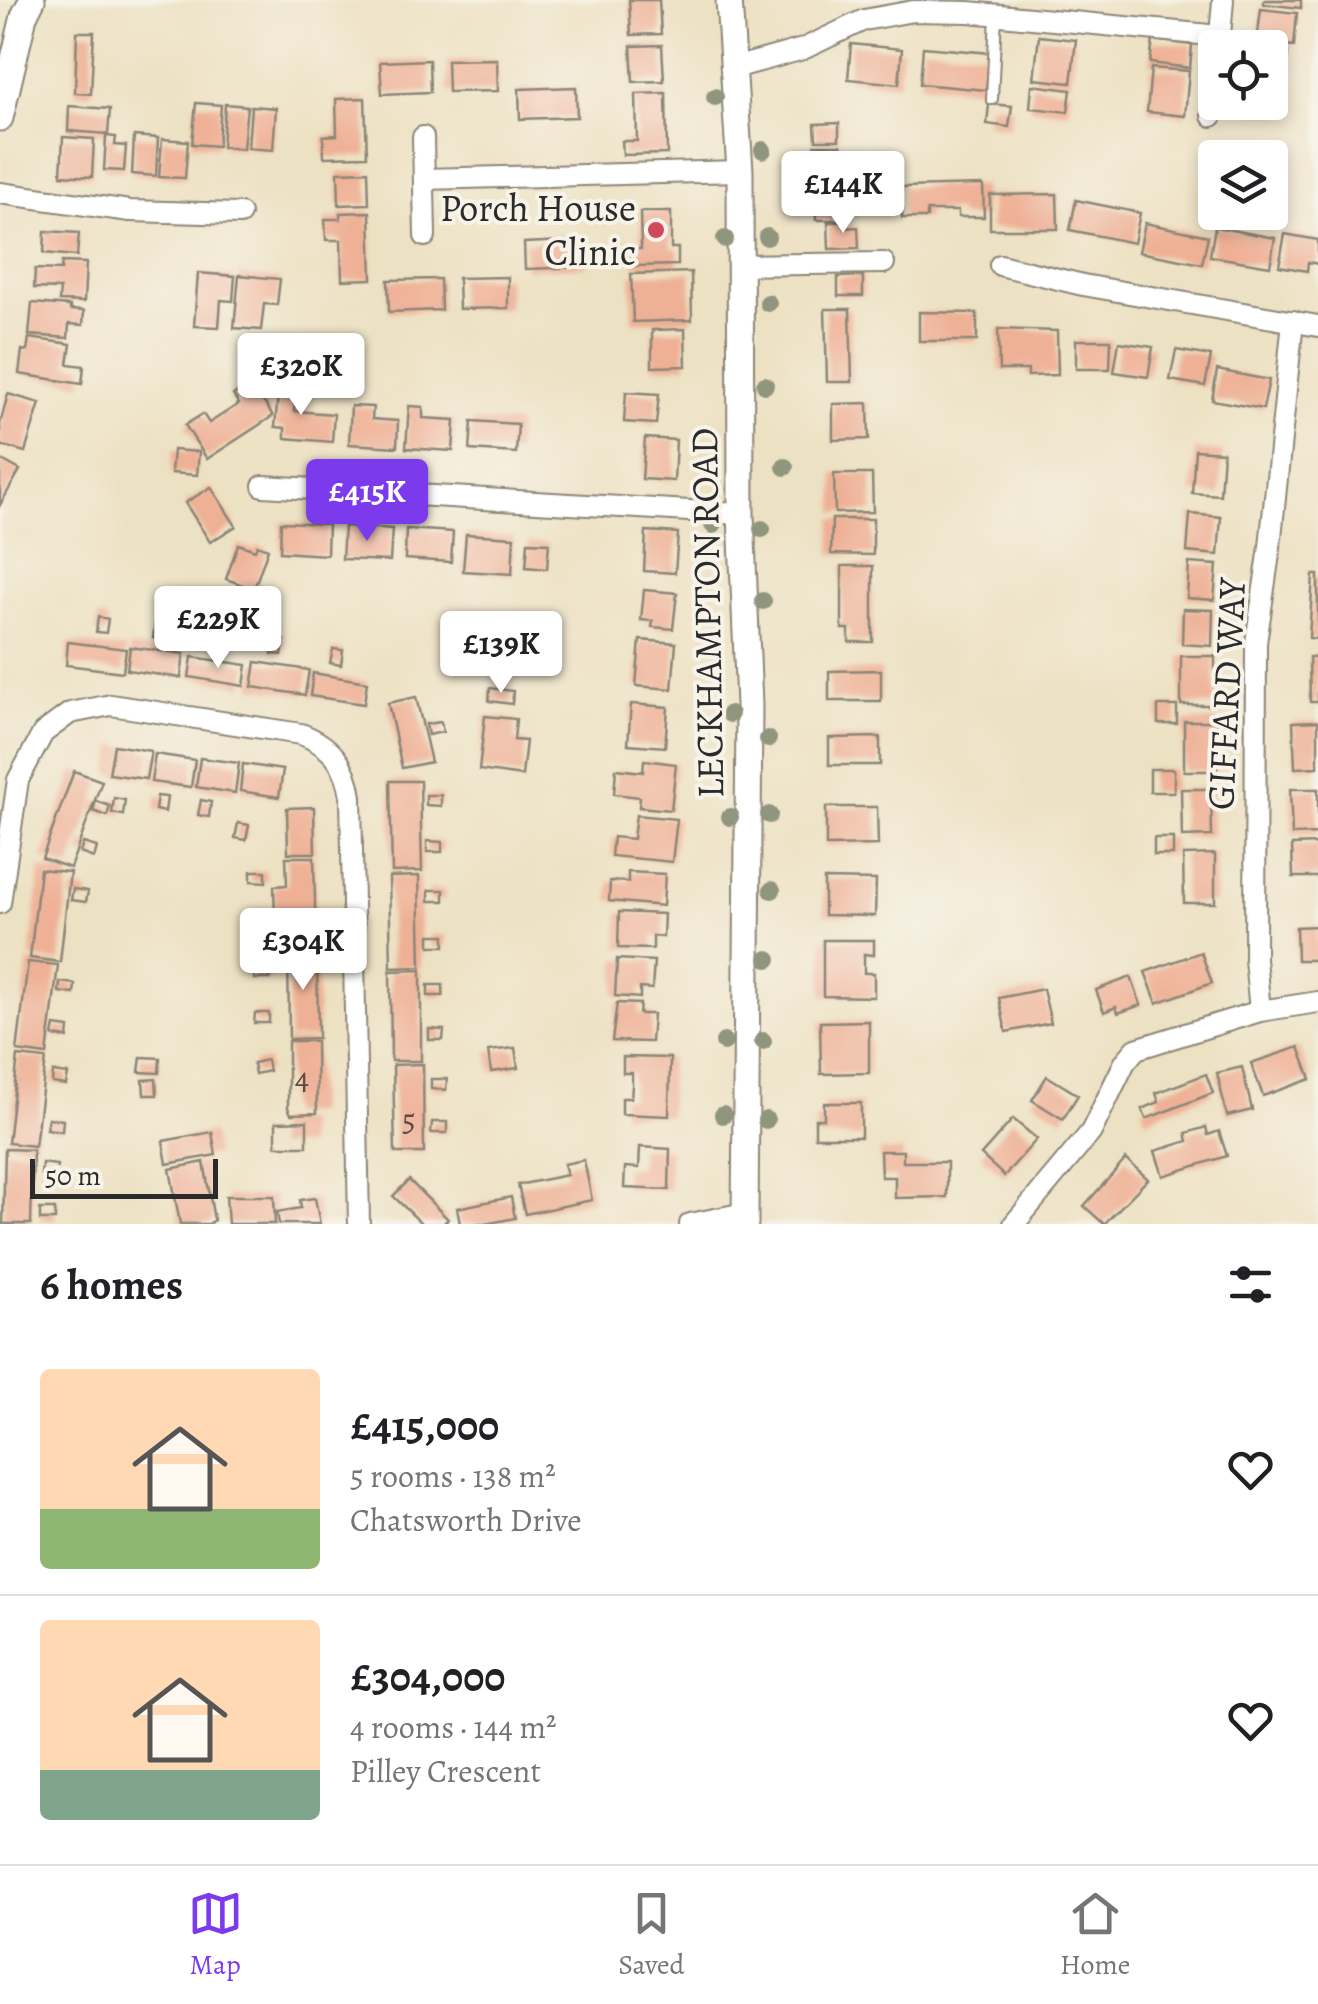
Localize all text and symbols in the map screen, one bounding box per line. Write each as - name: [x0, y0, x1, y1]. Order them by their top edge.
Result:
- map controls: [1198, 30, 1288, 230]
- button: locate: [1198, 30, 1288, 120]
- button: layers: [1198, 140, 1288, 230]
- pin: £144K: [773, 151, 913, 236]
- text: £144K: [803, 161, 883, 205]
- place label: Porch House Clinic: [440, 182, 636, 278]
- marker: Porch House Clinic: [645, 219, 667, 241]
- pin: £320K: [231, 333, 371, 418]
- text: £320K: [260, 343, 342, 387]
- street label: LECKHAMPTON ROAD: [678, 427, 736, 799]
- pin: £415K: [297, 459, 437, 544]
- text: £415K: [328, 469, 406, 513]
- street label: GIFFARD WAY: [1194, 575, 1258, 811]
- pin: £229K: [148, 586, 288, 671]
- text: £229K: [176, 596, 260, 640]
- pin: £139K: [431, 611, 571, 696]
- text: £139K: [462, 621, 540, 665]
- pin: £304K: [233, 908, 373, 993]
- text: £304K: [262, 918, 344, 962]
- house number: 4: [295, 1056, 309, 1100]
- house number: 5: [402, 1098, 416, 1142]
- scale bar: [30, 1154, 218, 1198]
- text: 50 m: [45, 1157, 101, 1195]
- text: 6 homes: [40, 1256, 183, 1313]
- icon: filters: [1223, 1257, 1278, 1312]
- text: £415,000: [350, 1397, 499, 1454]
- icon: home: [120, 1409, 240, 1529]
- icon: heart: [1223, 1442, 1278, 1497]
- text: 5 rooms · 138 m²: [350, 1454, 556, 1498]
- text: Chatsworth Drive: [350, 1498, 582, 1542]
- text: £304,000: [350, 1648, 505, 1705]
- icon: home: [120, 1660, 240, 1780]
- icon: heart: [1223, 1693, 1278, 1748]
- text: 4 rooms · 144 m²: [350, 1705, 557, 1749]
- text: Pilley Crescent: [350, 1749, 541, 1793]
- tab: Map: [188, 1886, 243, 1984]
- tab: Saved: [618, 1886, 685, 1984]
- tab: Home: [1060, 1886, 1130, 1984]

